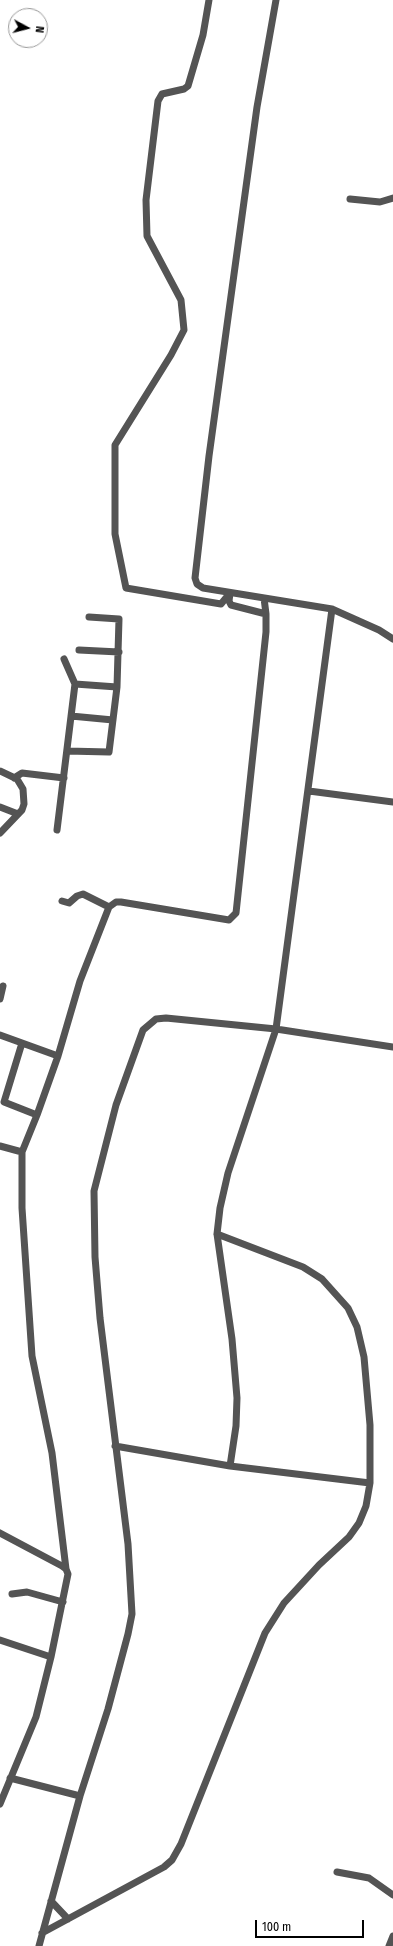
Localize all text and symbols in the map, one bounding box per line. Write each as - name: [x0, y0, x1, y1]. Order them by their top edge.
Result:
- north arrow: [8, 8, 48, 48]
- text: N: [33, 25, 46, 33]
- scale bar: [257, 1912, 366, 1938]
- text: 100 m: [262, 1920, 291, 1934]

